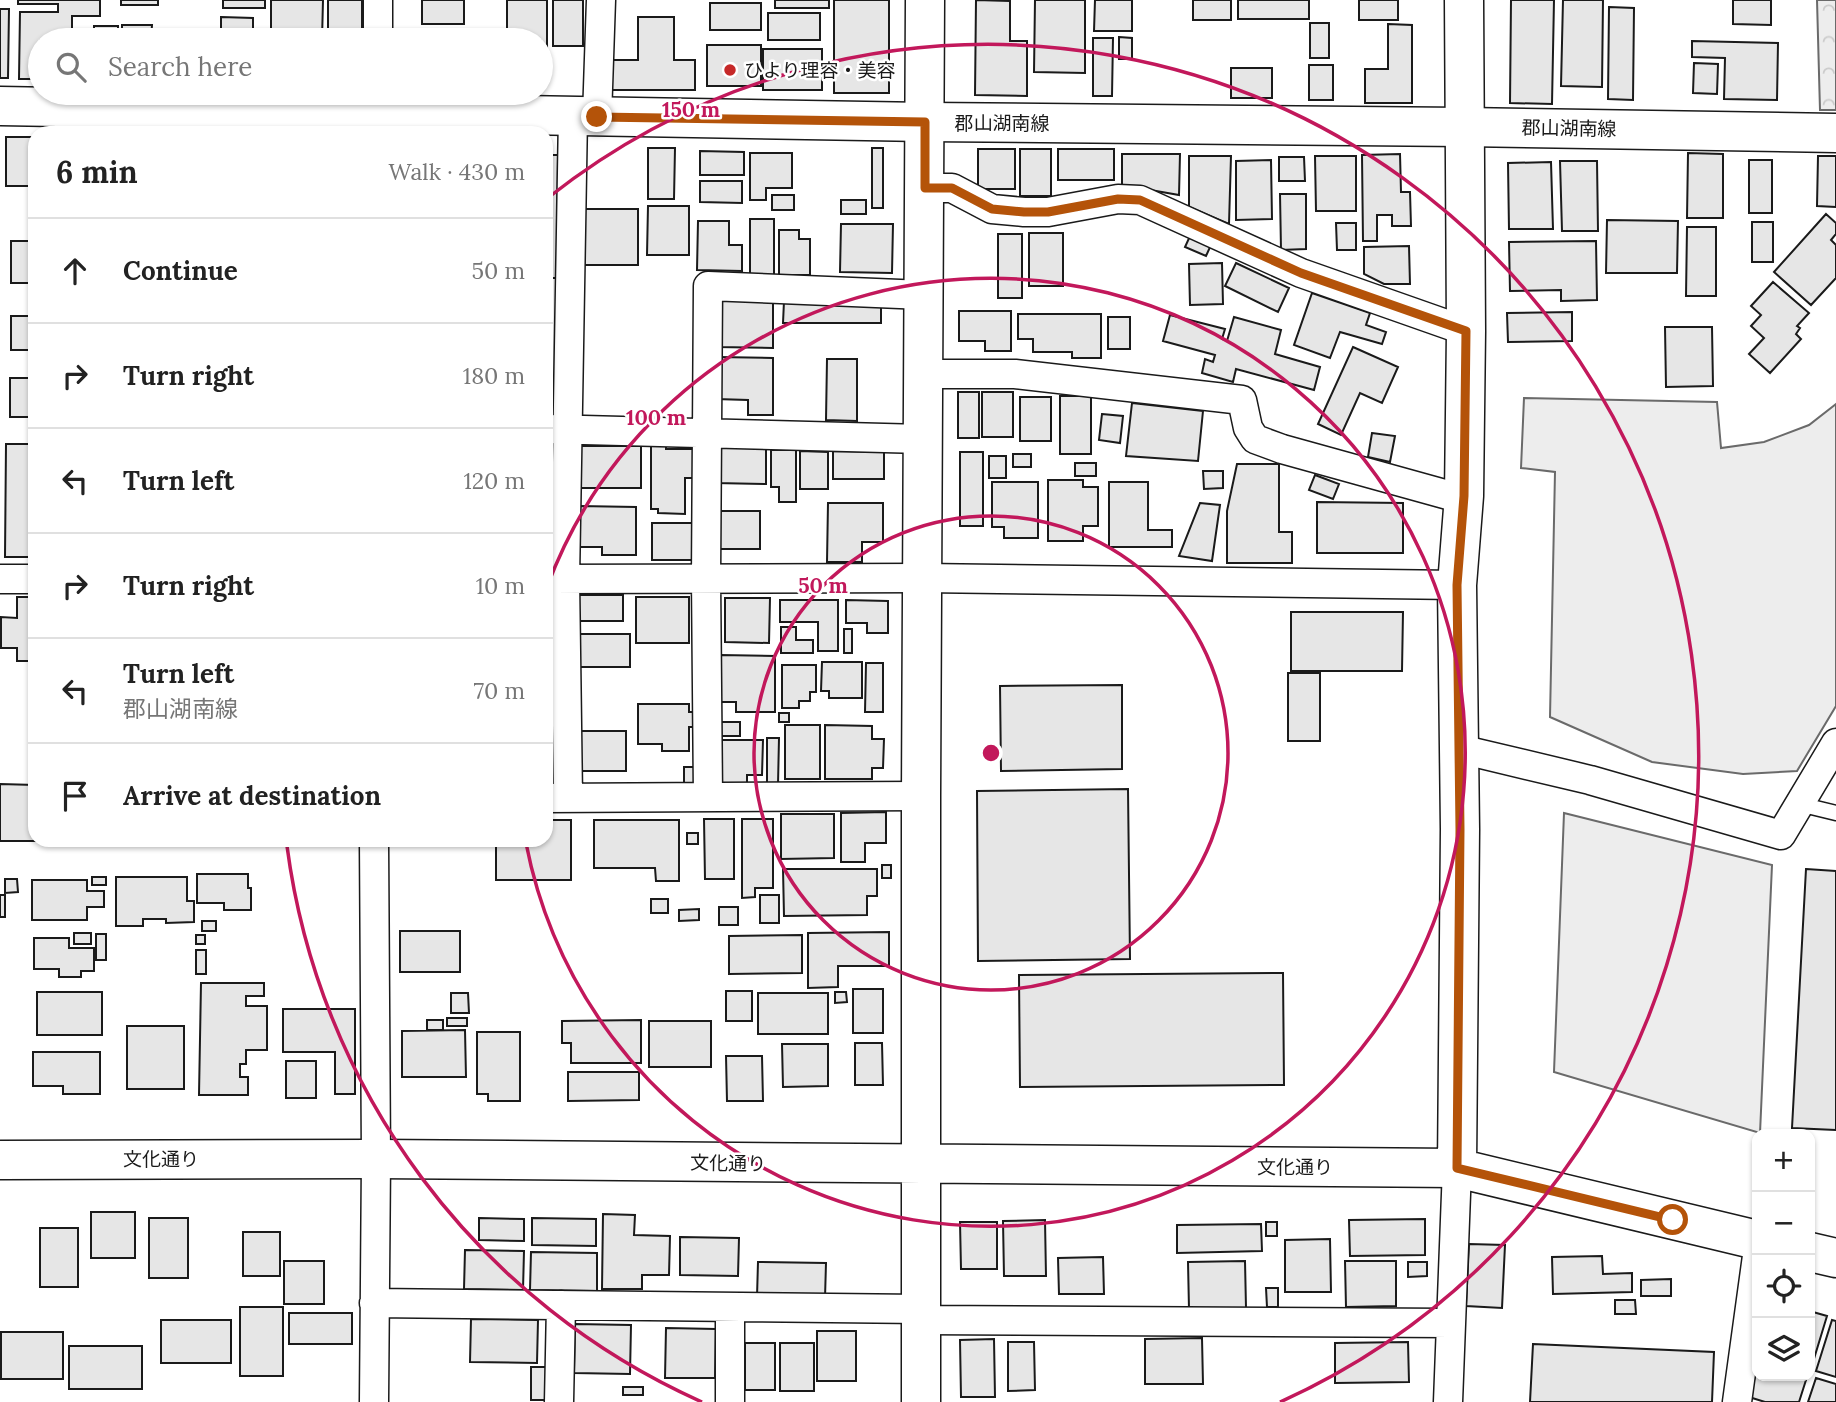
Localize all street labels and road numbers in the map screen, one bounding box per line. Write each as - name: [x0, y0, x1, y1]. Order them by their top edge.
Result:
- street label: 郡山湖南線: [954, 111, 1050, 135]
- street label: 郡山湖南線: [1521, 115, 1617, 141]
- street label: 文化通り: [123, 1147, 199, 1171]
- street label: 文化通り: [690, 1150, 766, 1176]
- street label: 文化通り: [1257, 1155, 1333, 1179]

